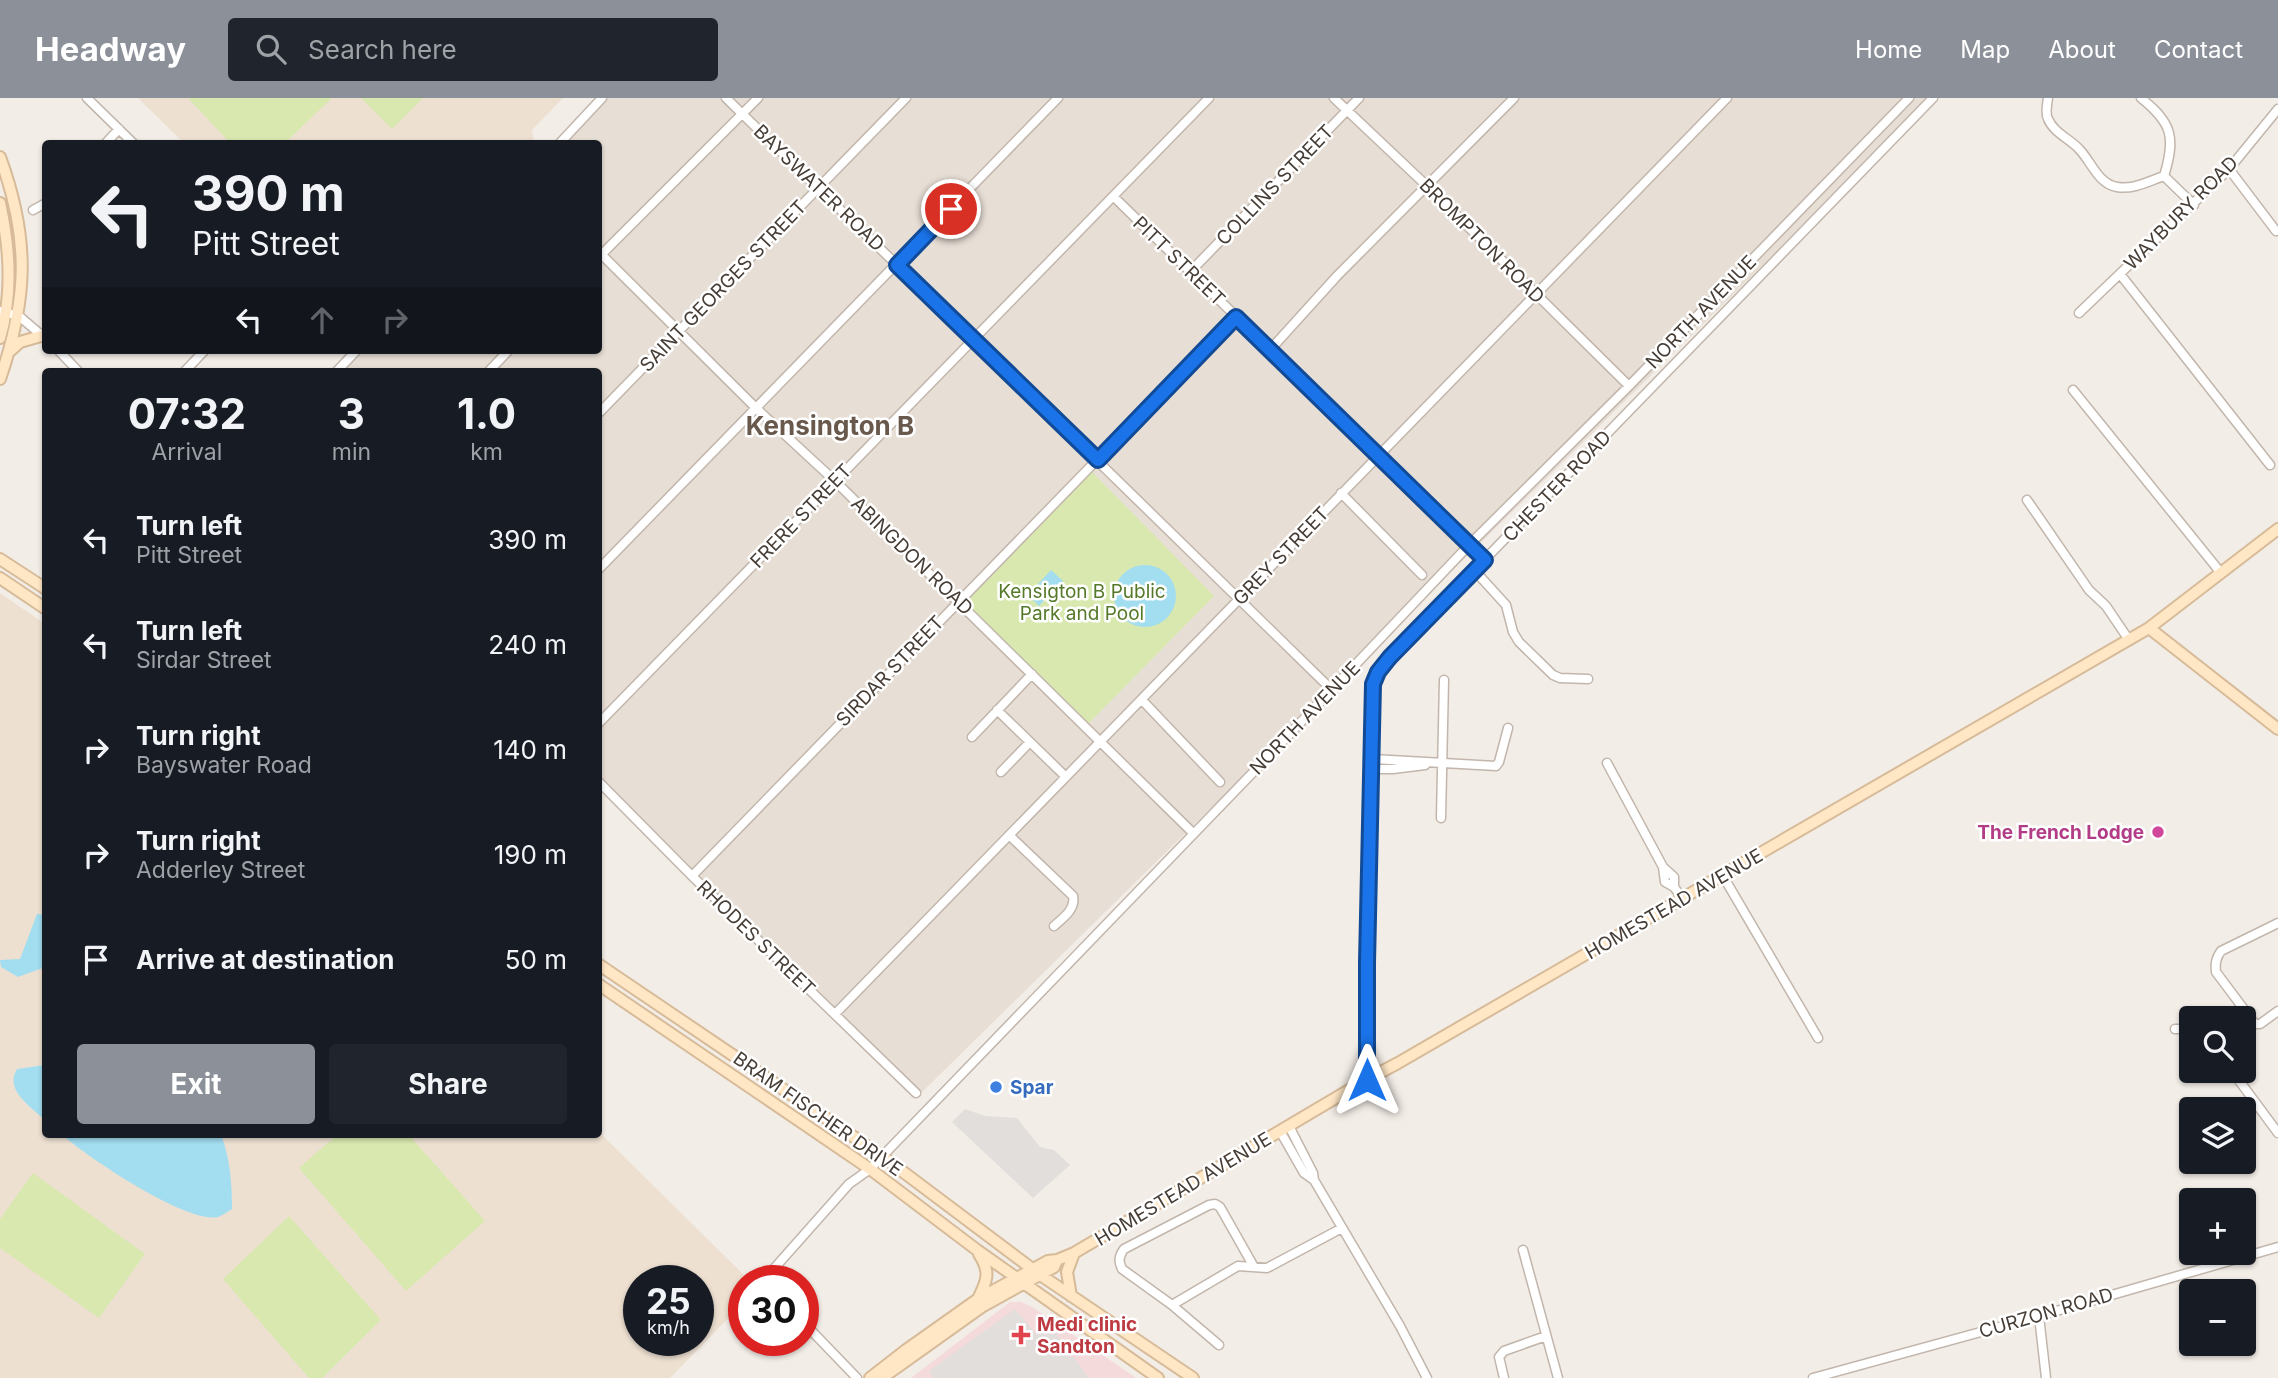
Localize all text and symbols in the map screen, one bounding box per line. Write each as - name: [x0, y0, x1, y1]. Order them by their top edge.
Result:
- search box: [228, 18, 718, 81]
- text: Headway: [35, 29, 186, 69]
- icon: search: [252, 30, 290, 68]
- text: Search here: [308, 34, 457, 65]
- text: Home: [1855, 35, 1922, 64]
- text: Map: [1960, 35, 2010, 64]
- text: About: [2048, 35, 2116, 64]
- text: Contact: [2154, 35, 2243, 64]
- street label: BAYSWATER ROAD: [749, 120, 889, 256]
- street label: COLLINS STREET: [1212, 120, 1338, 250]
- street label: WAYBURY ROAD: [2119, 151, 2243, 275]
- text: 390 m: [192, 164, 345, 223]
- icon: left: [77, 168, 168, 259]
- street label: BROMPTON ROAD: [1415, 174, 1549, 308]
- pin: [921, 179, 981, 239]
- icon: arrive: [932, 190, 970, 228]
- street label: SAINT GEORGES STREET: [635, 195, 811, 377]
- street label: PITT STREET: [1128, 211, 1230, 311]
- text: Pitt Street: [192, 224, 340, 263]
- street label: NORTH AVENUE: [1641, 250, 1761, 374]
- icon: left: [230, 301, 268, 339]
- icon: ahead: [303, 301, 341, 339]
- icon: right: [376, 301, 414, 339]
- text: 07:32: [128, 388, 246, 439]
- text: 3: [338, 388, 365, 439]
- text: 1.0: [457, 388, 516, 439]
- district label: Kensington B: [746, 410, 914, 441]
- street label: CHESTER ROAD: [1498, 426, 1616, 546]
- text: Arrival: [151, 438, 222, 466]
- text: min: [332, 438, 371, 466]
- text: km: [470, 438, 503, 466]
- street label: FRERE STREET: [746, 459, 856, 573]
- street label: ABINGDON ROAD: [846, 492, 978, 620]
- street label: GREY STREET: [1228, 502, 1334, 610]
- text: Turn left: [136, 510, 242, 541]
- icon: left: [77, 521, 115, 559]
- text: 390 m: [488, 524, 567, 555]
- text: Pitt Street: [136, 541, 242, 569]
- park label: Kensigton B Public Park and Pool: [998, 580, 1166, 625]
- street label: SIRDAR STREET: [831, 611, 949, 731]
- text: Turn left: [136, 615, 242, 646]
- icon: left: [77, 626, 115, 664]
- text: 240 m: [488, 629, 567, 660]
- text: Sirdar Street: [136, 646, 272, 674]
- street label: NORTH AVENUE: [1245, 656, 1365, 780]
- text: Turn right: [136, 720, 261, 751]
- icon: right: [77, 731, 115, 769]
- text: 140 m: [493, 734, 567, 765]
- text: Bayswater Road: [136, 751, 312, 779]
- place label: The French Lodge: [1977, 821, 2144, 844]
- marker: The French Lodge: [2150, 824, 2166, 840]
- text: Turn right: [136, 825, 261, 856]
- icon: right: [77, 836, 115, 874]
- text: 190 m: [494, 839, 567, 870]
- street label: HOMESTEAD AVENUE: [1581, 844, 1767, 964]
- text: Adderley Street: [136, 856, 305, 884]
- street label: RHODES STREET: [692, 876, 820, 1000]
- icon: arrive: [77, 941, 115, 979]
- text: Arrive at destination: [136, 944, 395, 975]
- text: 50 m: [505, 944, 567, 975]
- map controls: [2179, 1006, 2256, 1356]
- button: search: [2179, 1006, 2256, 1083]
- position arrow: [1330, 1043, 1404, 1117]
- button: Exit: [77, 1044, 315, 1124]
- button: Share: [329, 1044, 567, 1124]
- street label: BRAM FISCHER DRIVE: [729, 1047, 907, 1181]
- place label: Spar: [1010, 1076, 1054, 1099]
- marker: Spar: [988, 1079, 1004, 1095]
- button: layers: [2179, 1097, 2256, 1174]
- street label: HOMESTEAD AVENUE: [1091, 1127, 1275, 1251]
- button: +: [2179, 1188, 2256, 1265]
- speed limit sign: 30: [728, 1265, 819, 1356]
- button: −: [2179, 1279, 2256, 1356]
- text: 25: [646, 1280, 691, 1322]
- street label: CURZON ROAD: [1976, 1283, 2116, 1343]
- place label: Medi clinic Sandton: [1037, 1313, 1137, 1358]
- text: km/h: [647, 1317, 690, 1338]
- marker: Medi clinic Sandton: [1011, 1325, 1031, 1345]

